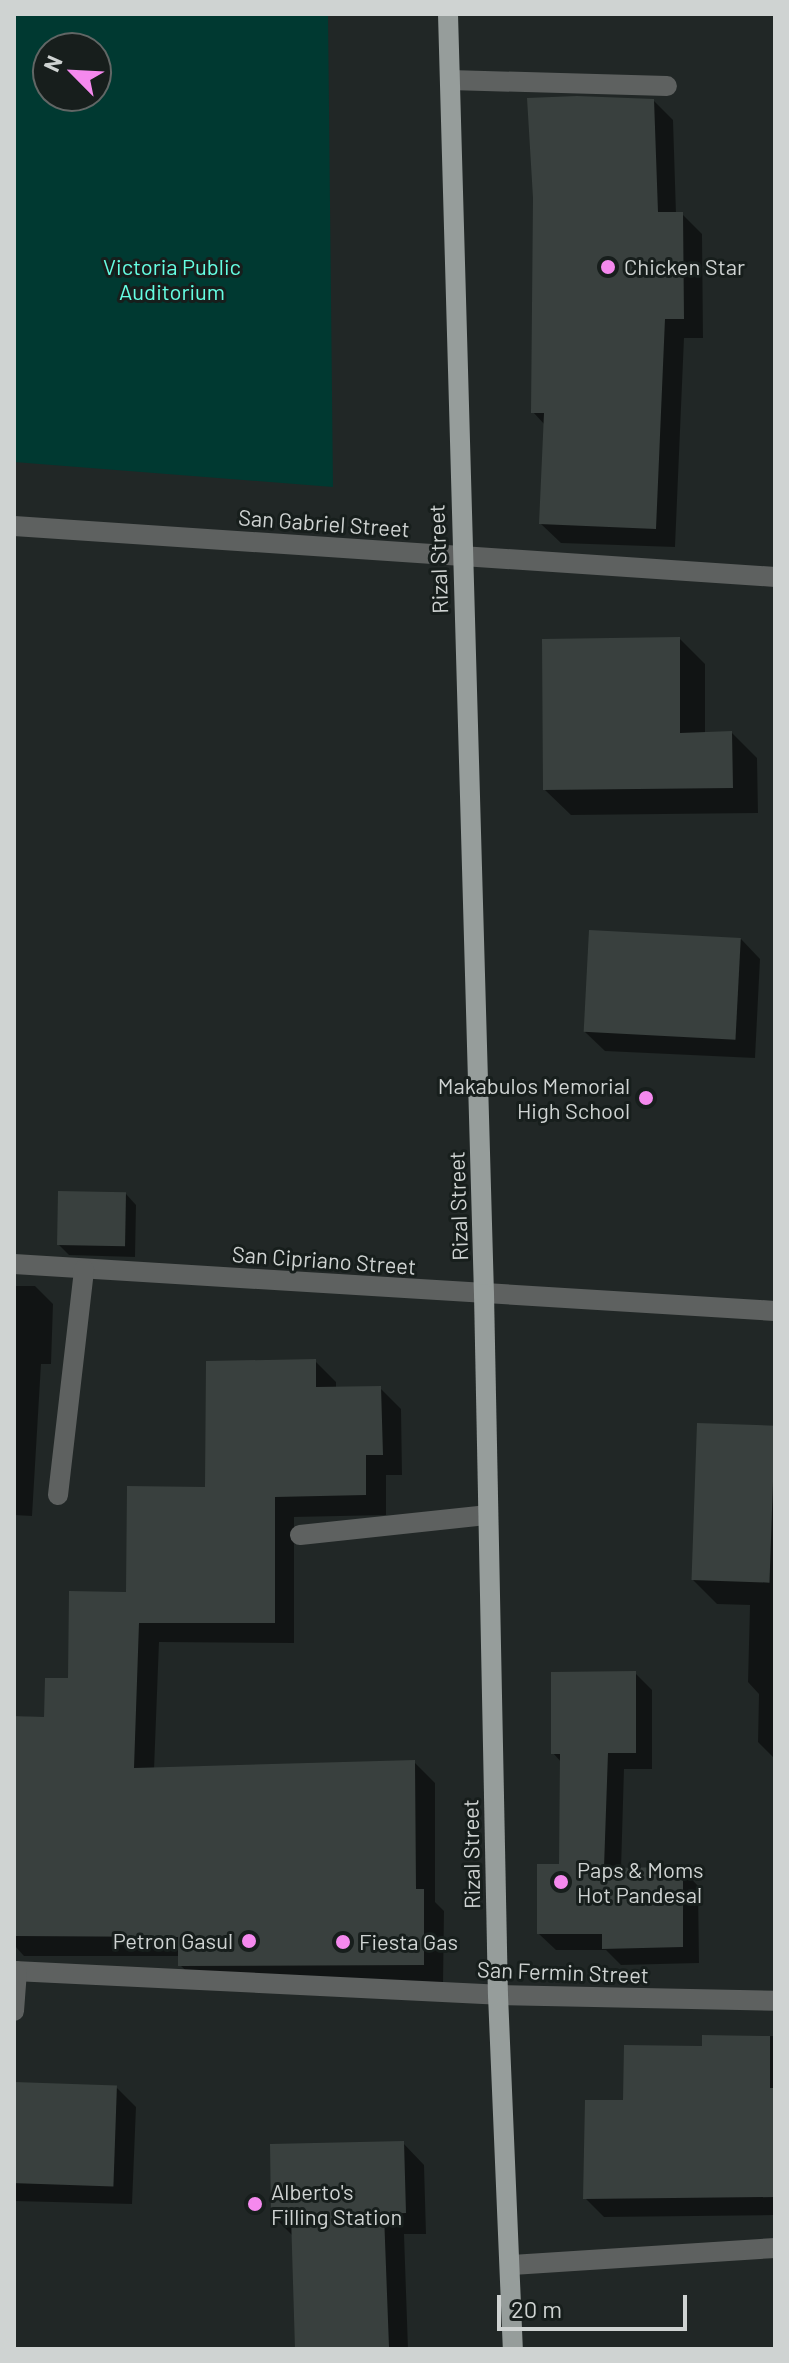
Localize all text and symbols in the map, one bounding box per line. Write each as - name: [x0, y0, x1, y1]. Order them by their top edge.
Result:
- north arrow: [32, 32, 112, 112]
- text: N: [37, 51, 67, 75]
- park label: Victoria Public Auditorium: [103, 253, 241, 304]
- place label: Chicken Star: [624, 254, 745, 280]
- marker: Chicken Star: [599, 258, 617, 276]
- street label: San Gabriel Street: [237, 504, 411, 542]
- street label: Rizal Street: [423, 504, 453, 614]
- place label: Makabulos Memorial High School: [438, 1072, 630, 1124]
- marker: Makabulos Memorial High School: [637, 1089, 655, 1107]
- street label: Rizal Street: [443, 1151, 473, 1261]
- street label: San Cipriano Street: [231, 1240, 417, 1280]
- street label: Rizal Street: [457, 1799, 485, 1909]
- place label: Paps & Moms Hot Pandesal: [577, 1856, 704, 1908]
- marker: Paps & Moms Hot Pandesal: [552, 1873, 570, 1891]
- place label: Petron Gasul: [113, 1928, 233, 1954]
- place label: Fiesta Gas: [359, 1929, 458, 1955]
- marker: Petron Gasul: [240, 1932, 258, 1950]
- marker: Fiesta Gas: [334, 1933, 352, 1951]
- street label: San Fermin Street: [477, 1956, 649, 1988]
- place label: Alberto's Filling Station: [271, 2178, 402, 2230]
- marker: Alberto's Filling Station: [246, 2195, 264, 2213]
- scale bar: [501, 2279, 691, 2329]
- text: 20 m: [511, 2294, 562, 2323]

